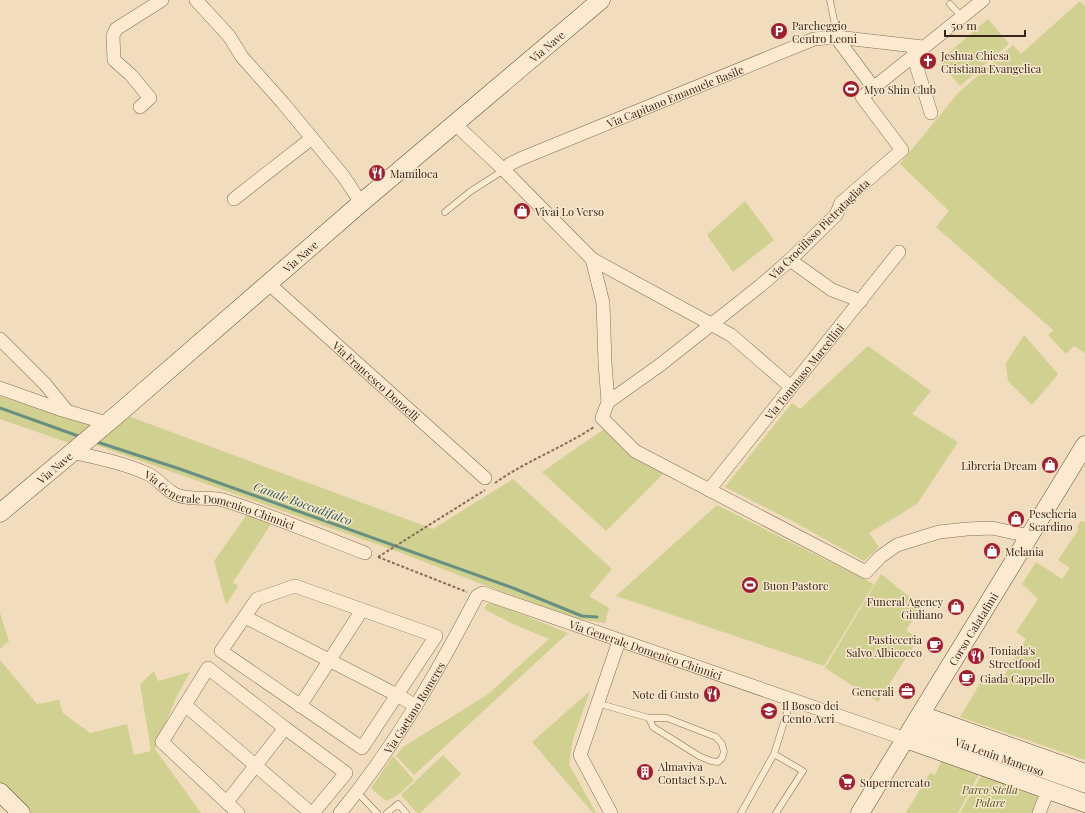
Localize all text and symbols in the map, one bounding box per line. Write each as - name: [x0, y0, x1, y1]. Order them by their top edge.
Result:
- scale bar: [945, 12, 1025, 38]
- text: 50 m: [951, 17, 977, 33]
- place label: Parcheggio Centro Leoni: [792, 18, 857, 46]
- parking icon: Parcheggio Centro Leoni: [769, 21, 789, 41]
- street label: Via Nave: [525, 26, 568, 66]
- place label: Jeshua Chiesa Cristiana Evangelica: [940, 48, 1042, 76]
- church icon: Jeshua Chiesa Cristiana Evangelica: [918, 51, 938, 71]
- street label: Via Capitano Emanuele Basile: [603, 61, 746, 131]
- sports icon: Myo Shin Club: [841, 79, 861, 99]
- place label: Myo Shin Club: [864, 82, 936, 97]
- restaurant icon: Mamiloca: [367, 163, 387, 183]
- place label: Mamiloca: [390, 166, 438, 181]
- street label: Via Crocifisso Pietratagliata: [765, 175, 873, 283]
- shop icon: Vivai Lo Verso: [512, 201, 532, 221]
- place label: Vivai Lo Verso: [534, 204, 604, 219]
- street label: Via Nave: [278, 236, 321, 276]
- street label: Via Tommaso Marcellini: [760, 320, 847, 423]
- street label: Via Francesco Donzelli: [329, 337, 423, 424]
- street label: Via Nave: [33, 448, 76, 487]
- shop icon: Libreria Dream: [1040, 455, 1060, 475]
- place label: Libreria Dream: [961, 458, 1037, 473]
- street label: Via Generale Domenico Chinnici: [141, 466, 297, 532]
- water label: Canale Boccadifalco: [252, 478, 355, 528]
- place label: Pescheria Scardino: [1029, 506, 1077, 534]
- shop icon: Pescheria Scardino: [1006, 509, 1026, 529]
- shop icon: Melania: [982, 541, 1002, 561]
- place label: Melania: [1005, 544, 1044, 559]
- sports icon: Buon Pastore: [740, 575, 760, 595]
- place label: Buon Pastore: [763, 578, 829, 593]
- street label: Corso Calatafimi: [945, 589, 1001, 668]
- place label: Funeral Agency Giuliano: [867, 594, 943, 622]
- shop icon: Funeral Agency Giuliano: [946, 597, 966, 617]
- street label: Via Generale Domenico Chinnici: [566, 616, 724, 682]
- place label: Pasticceria Salvo Albicocco: [846, 632, 923, 660]
- cafe icon: Pasticceria Salvo Albicocco: [925, 635, 945, 655]
- place label: Toniada's Streetfood: [989, 643, 1041, 671]
- restaurant icon: Toniada's Streetfood: [966, 646, 986, 666]
- street label: Via Gaetano Romeres: [379, 659, 448, 757]
- cafe icon: Giada Cappello: [957, 668, 977, 688]
- place label: Giada Cappello: [980, 671, 1055, 686]
- office icon: Generali: [897, 681, 917, 701]
- restaurant icon: Note di Gusto: [702, 684, 722, 704]
- place label: Generali: [852, 684, 894, 699]
- place label: Note di Gusto: [632, 687, 699, 702]
- place label: Il Bosco dei Cento Acri: [782, 698, 839, 726]
- school or university icon: Il Bosco dei Cento Acri: [759, 701, 779, 721]
- street label: Via Lenin Mancuso: [952, 733, 1046, 779]
- place label: Almaviva Contact S.p.A.: [657, 759, 727, 787]
- building icon: Almaviva Contact S.p.A.: [635, 762, 655, 782]
- supermarket icon: Supermercato: [837, 772, 857, 792]
- place label: Supermercato: [860, 775, 930, 790]
- park label: Parco Stella Polare: [961, 782, 1018, 810]

